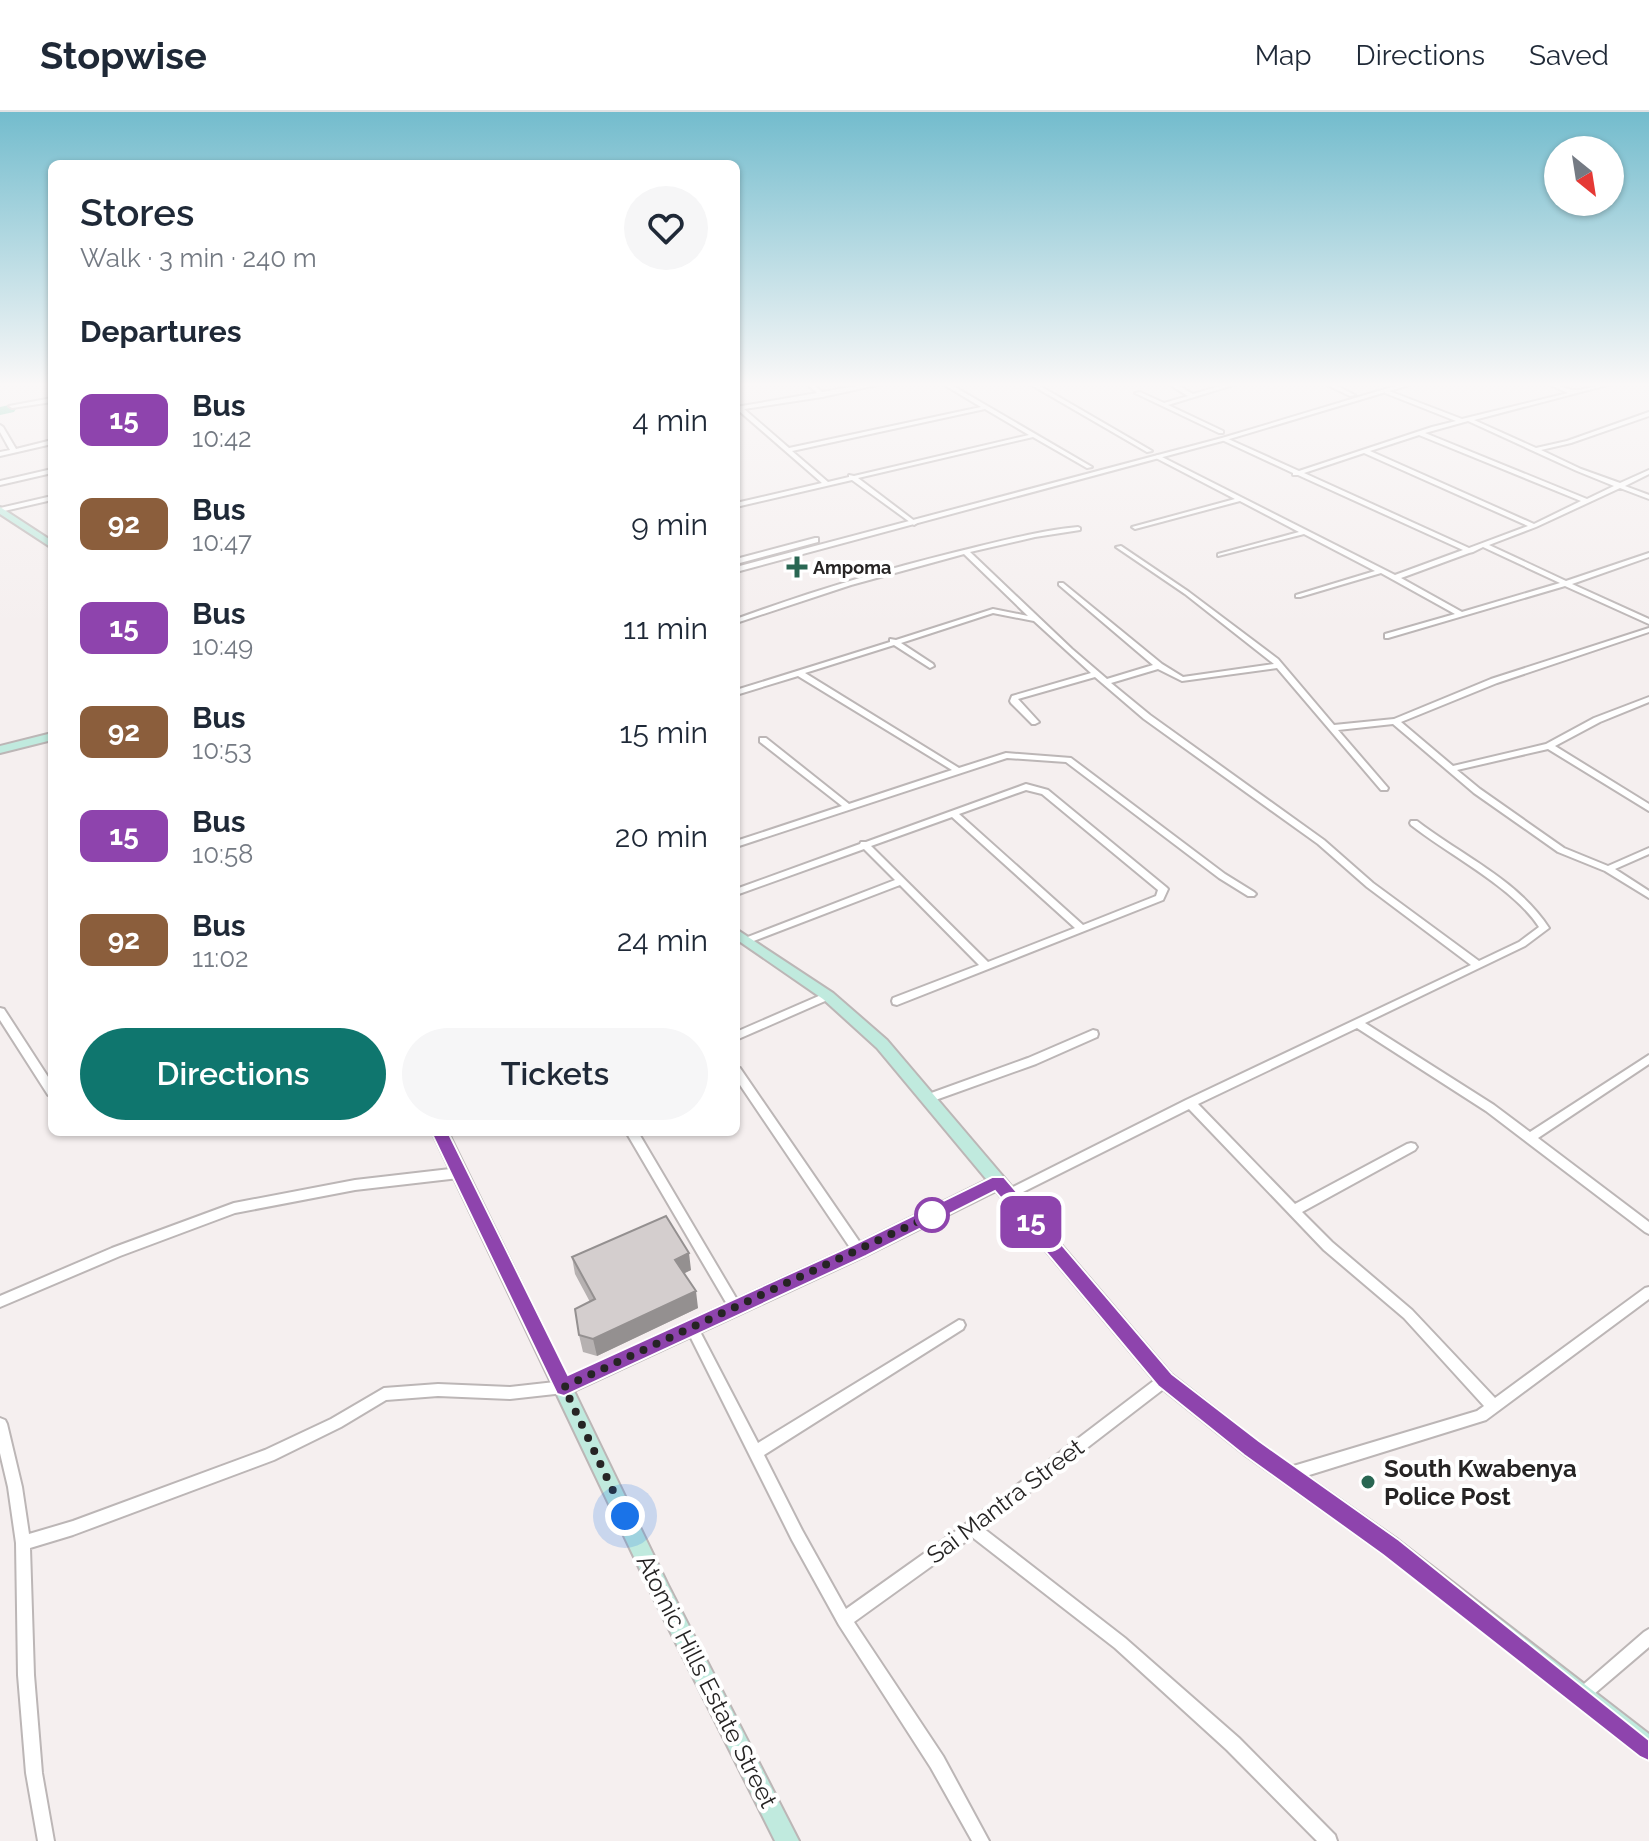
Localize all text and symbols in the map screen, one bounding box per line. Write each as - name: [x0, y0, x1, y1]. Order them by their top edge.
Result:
- text: Stopwise: [40, 33, 207, 78]
- text: Map: [1255, 39, 1312, 72]
- text: Directions: [1356, 39, 1485, 72]
- text: Saved: [1529, 39, 1609, 72]
- north arrow: [1544, 136, 1624, 216]
- map controls: [1544, 136, 1624, 216]
- button: heart: [624, 186, 708, 270]
- text: Stores: [80, 190, 194, 235]
- text: Walk · 3 min · 240 m: [80, 243, 317, 273]
- text: Departures: [80, 314, 242, 349]
- text: Bus: [192, 388, 246, 423]
- text: 15: [109, 403, 139, 436]
- text: 4 min: [632, 403, 708, 438]
- text: 10:42: [192, 423, 252, 453]
- text: Bus: [192, 492, 246, 527]
- text: 92: [108, 507, 140, 540]
- text: 9 min: [631, 507, 708, 542]
- text: 10:47: [192, 527, 252, 557]
- place label: Ampoma: [813, 557, 891, 578]
- marker: Ampoma: [788, 558, 806, 576]
- text: Bus: [192, 596, 246, 631]
- text: 15: [109, 611, 139, 644]
- text: 11 min: [623, 611, 708, 646]
- text: 10:49: [192, 631, 253, 661]
- text: Bus: [192, 700, 246, 735]
- text: 92: [108, 715, 140, 748]
- text: 15 min: [620, 715, 708, 750]
- text: 10:53: [192, 735, 252, 765]
- text: Bus: [192, 804, 246, 839]
- text: 15: [109, 819, 139, 852]
- text: 20 min: [615, 819, 708, 854]
- text: 10:58: [192, 839, 254, 869]
- text: Bus: [192, 908, 246, 943]
- text: 92: [108, 923, 140, 956]
- text: 24 min: [617, 923, 708, 958]
- text: 11:02: [192, 943, 249, 973]
- button: Directions: [80, 1028, 386, 1120]
- button: Tickets: [402, 1028, 708, 1120]
- line badge: 15: [995, 1196, 1067, 1248]
- unlabelled marker: [915, 1198, 949, 1232]
- text: 15: [1016, 1205, 1046, 1238]
- street label: Sai Mantra Street: [921, 1433, 1089, 1569]
- place label: South Kwabenya Police Post: [1384, 1454, 1577, 1511]
- marker: South Kwabenya Police Post: [1359, 1473, 1377, 1491]
- your location: [605, 1496, 645, 1536]
- street label: Atomic Hills Estate Street: [631, 1550, 783, 1812]

